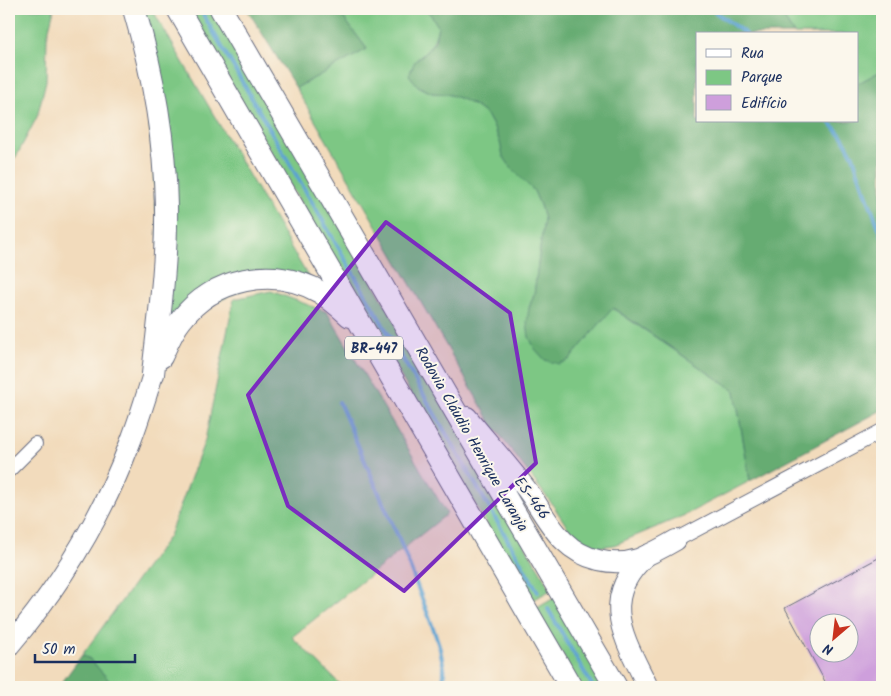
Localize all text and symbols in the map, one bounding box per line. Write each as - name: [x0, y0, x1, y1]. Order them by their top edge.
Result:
- legend: [696, 32, 858, 122]
- text: Rua: [741, 42, 764, 66]
- text: Parque: [741, 66, 782, 90]
- text: Edifício: [741, 92, 787, 116]
- road number: BR-447: [345, 336, 403, 359]
- street label: Rodovia Cláudio Henrique Laranja: [408, 343, 534, 536]
- street label: ES-466: [507, 472, 555, 525]
- north arrow: [808, 614, 858, 664]
- scale bar: [35, 631, 135, 663]
- text: N: [819, 637, 837, 660]
- text: 50 m: [42, 638, 76, 662]

